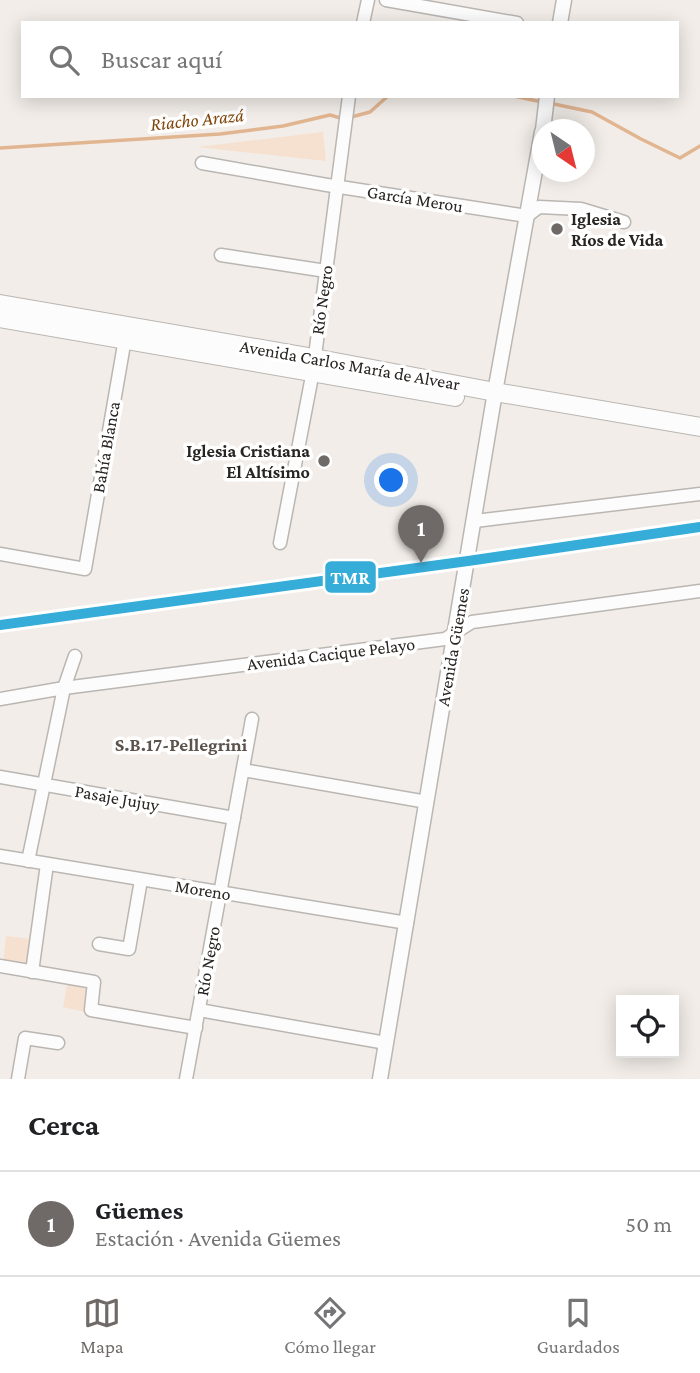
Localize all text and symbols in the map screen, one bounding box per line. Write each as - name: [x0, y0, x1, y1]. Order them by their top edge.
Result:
- search box: [21, 21, 679, 98]
- icon: search: [45, 41, 83, 79]
- text: Buscar aquí: [101, 45, 222, 74]
- water label: Riacho Arazá: [149, 104, 245, 135]
- north arrow: [532, 119, 595, 182]
- street label: García Merou: [366, 182, 465, 217]
- place label: Iglesia Ríos de Vida: [571, 209, 663, 250]
- marker: Iglesia Ríos de Vida: [549, 221, 565, 237]
- street label: Río Negro: [307, 264, 337, 336]
- street label: Avenida Carlos María de Alvear: [238, 336, 462, 394]
- street label: Bahía Blanca: [88, 400, 124, 494]
- place label: Iglesia Cristiana El Altísimo: [186, 441, 310, 482]
- marker: Iglesia Cristiana El Altísimo: [316, 453, 332, 469]
- your location: [374, 463, 408, 497]
- pin: 1: [398, 505, 444, 563]
- line badge: TMR: [324, 560, 377, 594]
- text: TMR: [330, 567, 370, 588]
- street label: Avenida Güemes: [433, 586, 473, 708]
- street label: Avenida Cacique Pelayo: [246, 634, 416, 674]
- district label: S.B.17-Pellegrini: [115, 734, 248, 755]
- street label: Pasaje Jujuy: [73, 781, 161, 816]
- street label: Moreno: [174, 876, 232, 904]
- street label: Río Negro: [192, 925, 224, 997]
- map controls: [616, 995, 679, 1058]
- button: locate: [616, 995, 679, 1058]
- text: Cerca: [28, 1108, 99, 1141]
- text: Güemes: [95, 1196, 183, 1225]
- text: 1: [47, 1211, 55, 1237]
- text: 50 m: [625, 1211, 672, 1237]
- text: Estación · Avenida Güemes: [95, 1225, 341, 1251]
- tab: Mapa: [80, 1294, 124, 1357]
- tab: Cómo llegar: [284, 1294, 376, 1357]
- tab: Guardados: [537, 1294, 620, 1357]

